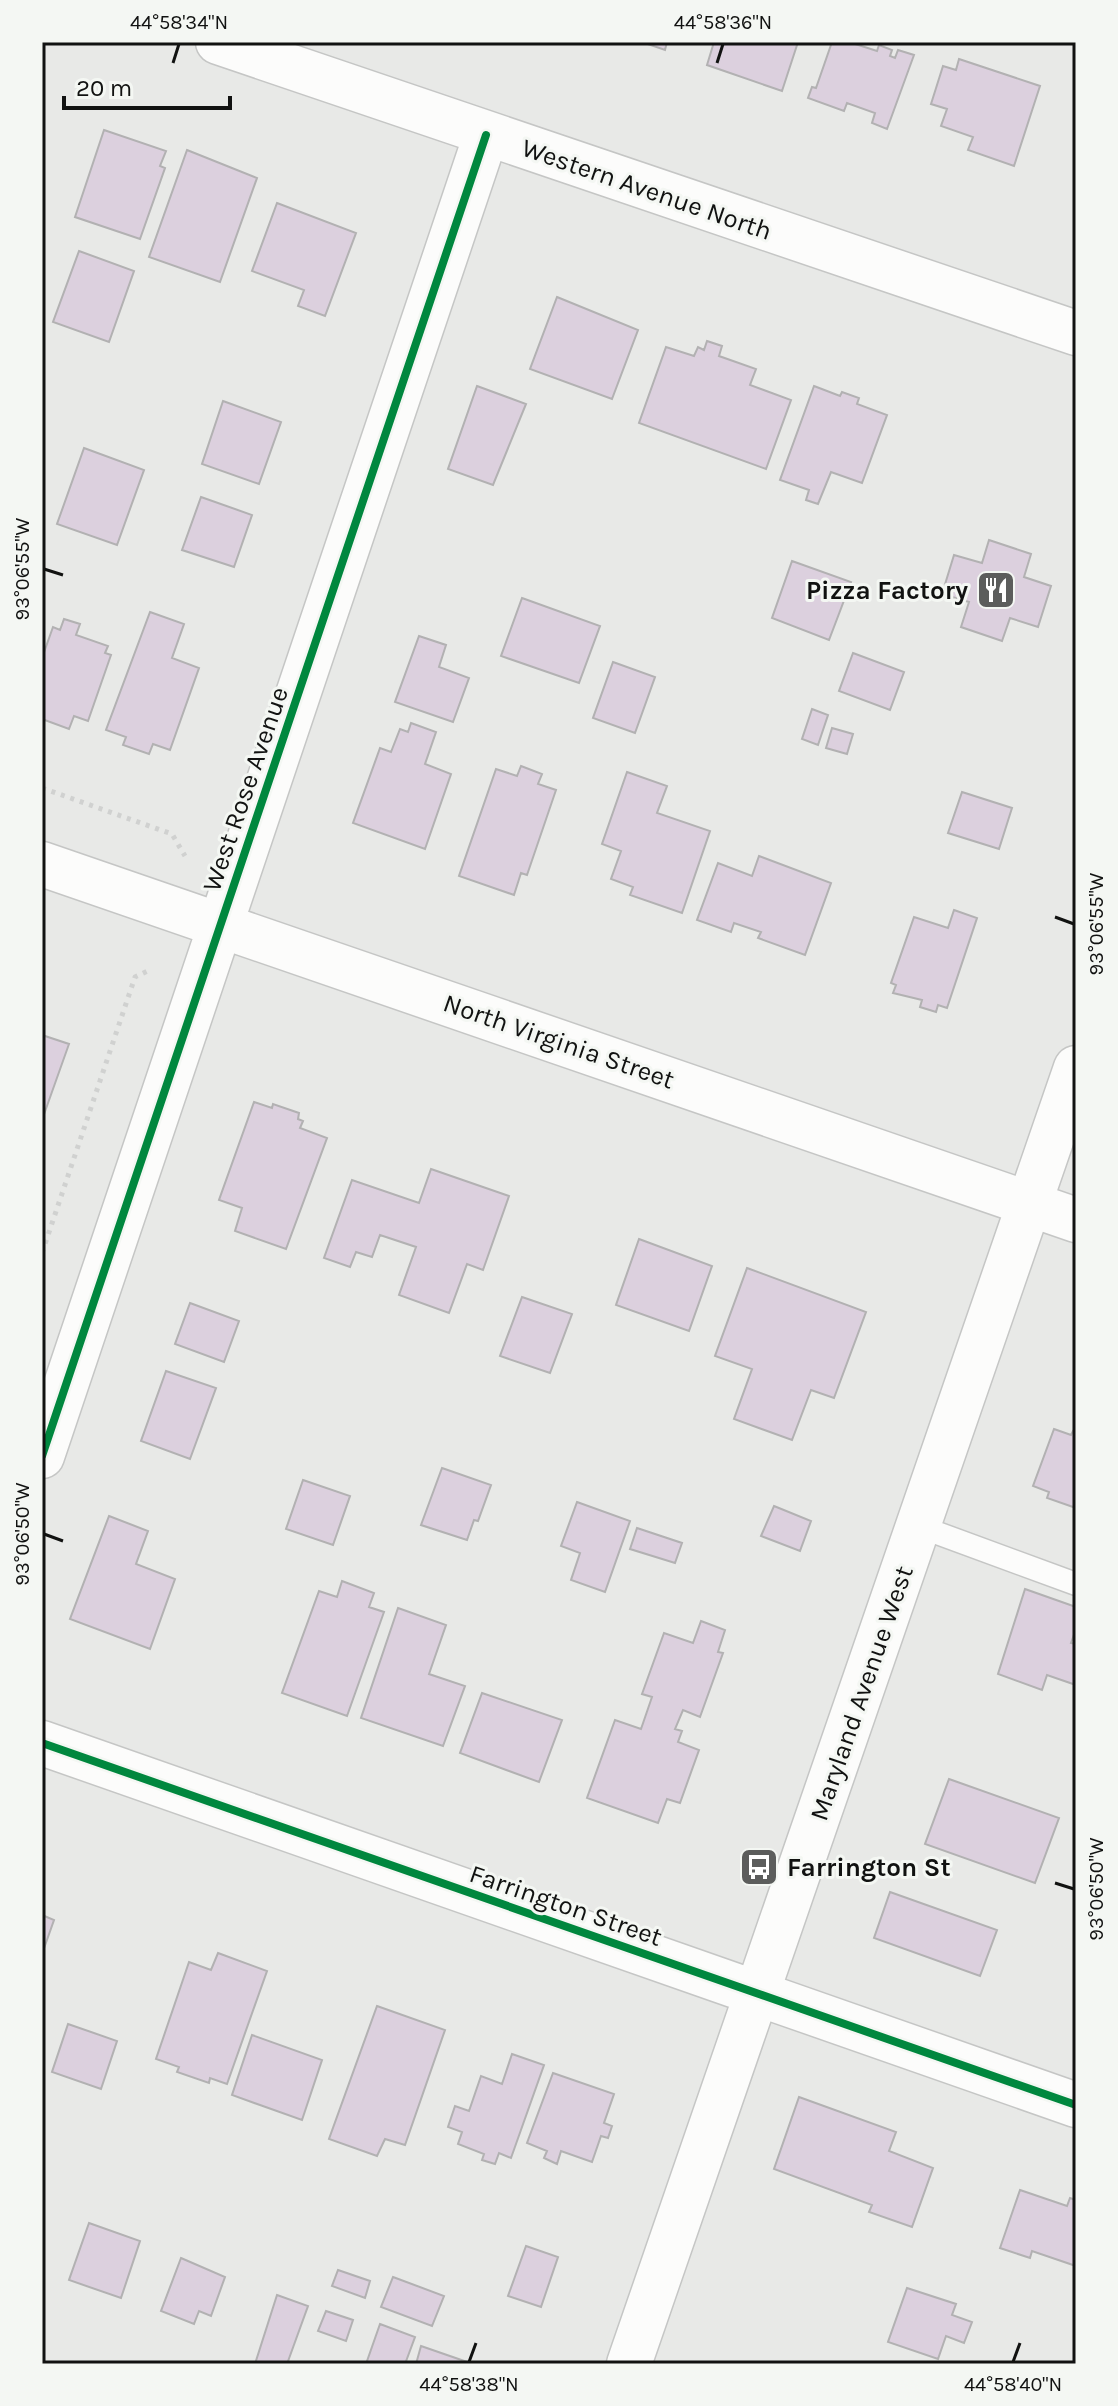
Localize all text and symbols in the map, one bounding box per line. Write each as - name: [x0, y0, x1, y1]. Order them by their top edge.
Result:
- text: 44°58'34"N: [130, 11, 228, 34]
- text: 44°58'36"N: [674, 11, 772, 34]
- scale bar: [64, 60, 230, 110]
- text: 20 m: [76, 74, 132, 102]
- street label: Western Avenue North: [518, 132, 776, 247]
- text: 93°06'55"W: [11, 517, 34, 620]
- restaurant icon: Pizza Factory: [975, 569, 1017, 611]
- place label: Pizza Factory: [806, 575, 968, 606]
- street label: West Rose Avenue: [196, 683, 295, 896]
- text: 93°06'55"W: [1085, 872, 1108, 975]
- street label: North Virginia Street: [439, 987, 679, 1096]
- text: 93°06'50"W: [11, 1482, 34, 1586]
- street label: Maryland Avenue West: [803, 1561, 920, 1825]
- text: 93°06'50"W: [1085, 1837, 1108, 1941]
- bus stop icon: Farrington St: [738, 1846, 780, 1888]
- place label: Farrington St: [787, 1852, 951, 1883]
- street label: Farrington Street: [466, 1858, 666, 1953]
- text: 44°58'38"N: [419, 2373, 519, 2396]
- text: 44°58'40"N: [964, 2373, 1062, 2396]

